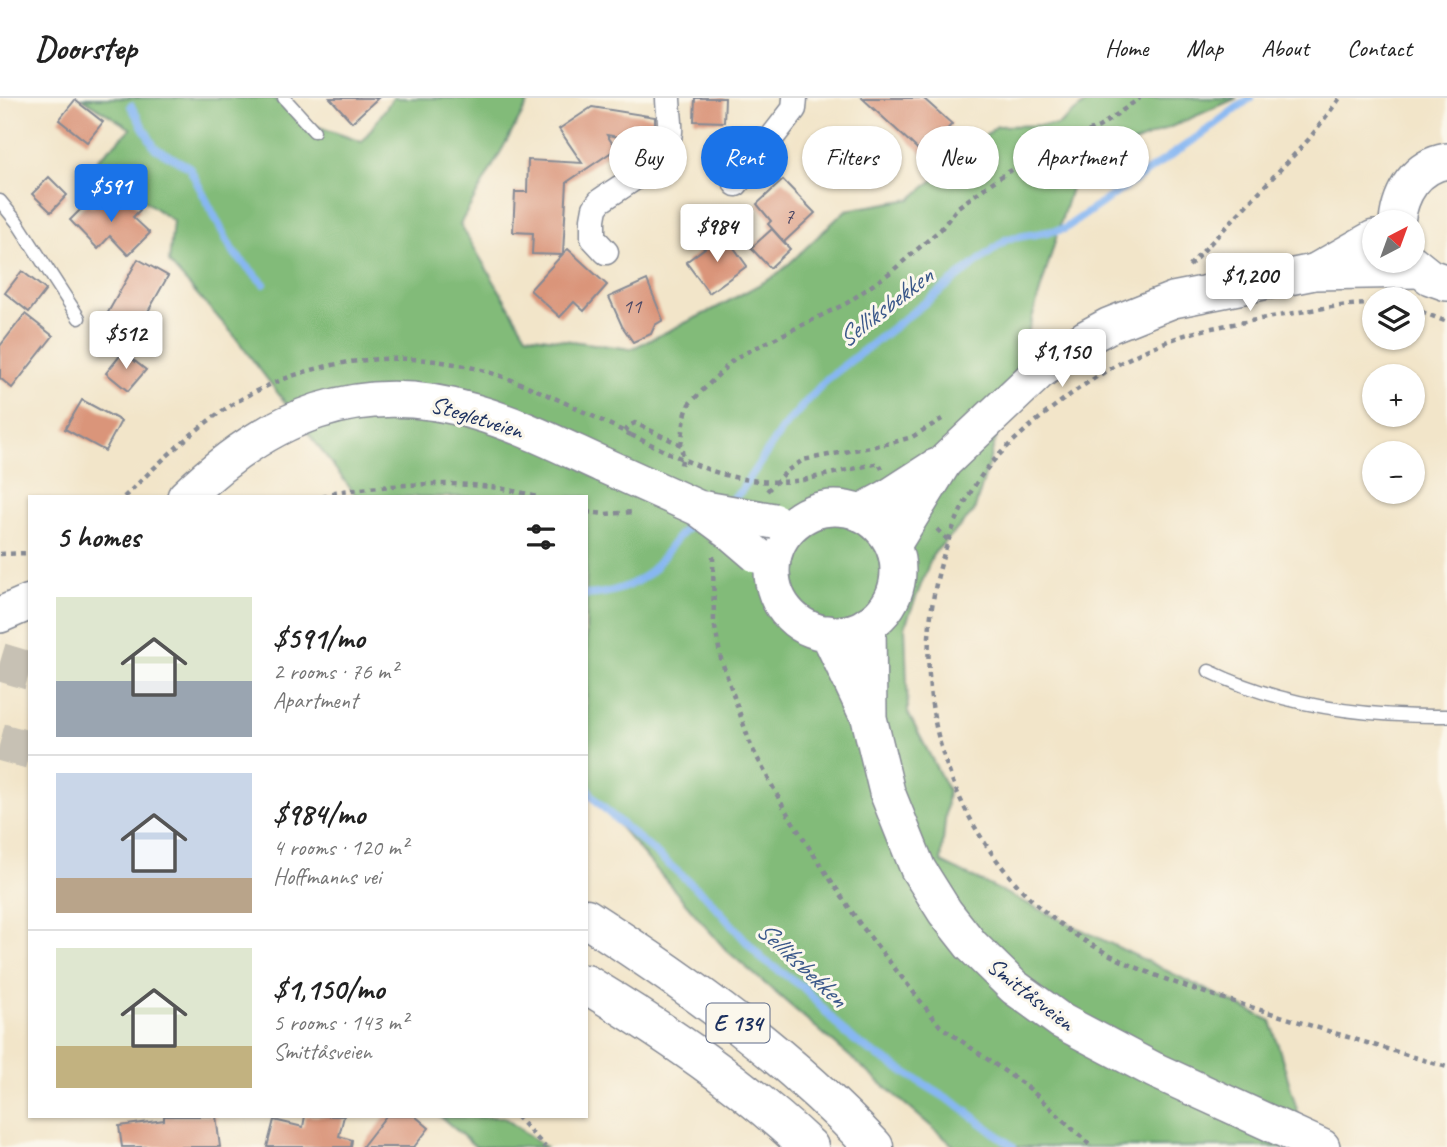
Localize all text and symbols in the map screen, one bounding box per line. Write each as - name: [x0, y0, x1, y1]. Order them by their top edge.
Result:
- text: Doorstep: [35, 27, 136, 69]
- text: Home: [1105, 33, 1148, 63]
- text: Map: [1186, 33, 1223, 63]
- text: About: [1261, 33, 1309, 63]
- text: Contact: [1347, 33, 1412, 63]
- chip: Buy: [609, 126, 687, 189]
- chip: Rent: [701, 126, 788, 189]
- chip: Filters: [802, 126, 902, 189]
- chip: New: [916, 126, 999, 189]
- chip: Apartment: [1013, 126, 1149, 189]
- pin: $591: [70, 164, 152, 224]
- text: $591: [91, 172, 131, 201]
- house number: 7: [784, 203, 795, 229]
- pin: $984: [676, 204, 758, 264]
- north arrow: [1362, 210, 1424, 273]
- map controls: [1362, 210, 1425, 504]
- text: $984: [696, 212, 738, 241]
- pin: $1,200: [1193, 254, 1307, 313]
- water label: Selliksbekken: [831, 258, 941, 354]
- text: $1,200: [1222, 261, 1278, 290]
- button: layers: [1362, 287, 1425, 350]
- house number: 11: [623, 293, 643, 319]
- pin: $512: [85, 312, 167, 371]
- text: $512: [105, 319, 147, 348]
- pin: $1,150: [1005, 330, 1119, 389]
- text: $1,150: [1034, 337, 1090, 366]
- button: +: [1362, 364, 1425, 427]
- street label: Stegletveien: [427, 389, 528, 446]
- button: −: [1362, 441, 1425, 504]
- text: 5 homes: [56, 518, 140, 556]
- icon: filters: [522, 518, 560, 556]
- text: $591/mo: [273, 619, 365, 657]
- icon: home: [112, 625, 196, 709]
- text: 2 rooms · 76 m²: [273, 657, 397, 686]
- text: Apartment: [273, 686, 358, 715]
- text: $984/mo: [273, 795, 365, 833]
- icon: home: [112, 801, 196, 885]
- text: 4 rooms · 120 m²: [273, 833, 408, 862]
- text: Hoffmanns vei: [273, 862, 381, 891]
- water label: Selliksbekken: [750, 914, 856, 1016]
- street label: Smittåsveien: [981, 950, 1082, 1038]
- text: $1,150/mo: [273, 970, 384, 1008]
- icon: home: [112, 976, 196, 1060]
- road number: E 134: [706, 1004, 770, 1042]
- text: 5 rooms · 143 m²: [273, 1008, 408, 1037]
- text: Smittåsveien: [273, 1037, 372, 1066]

